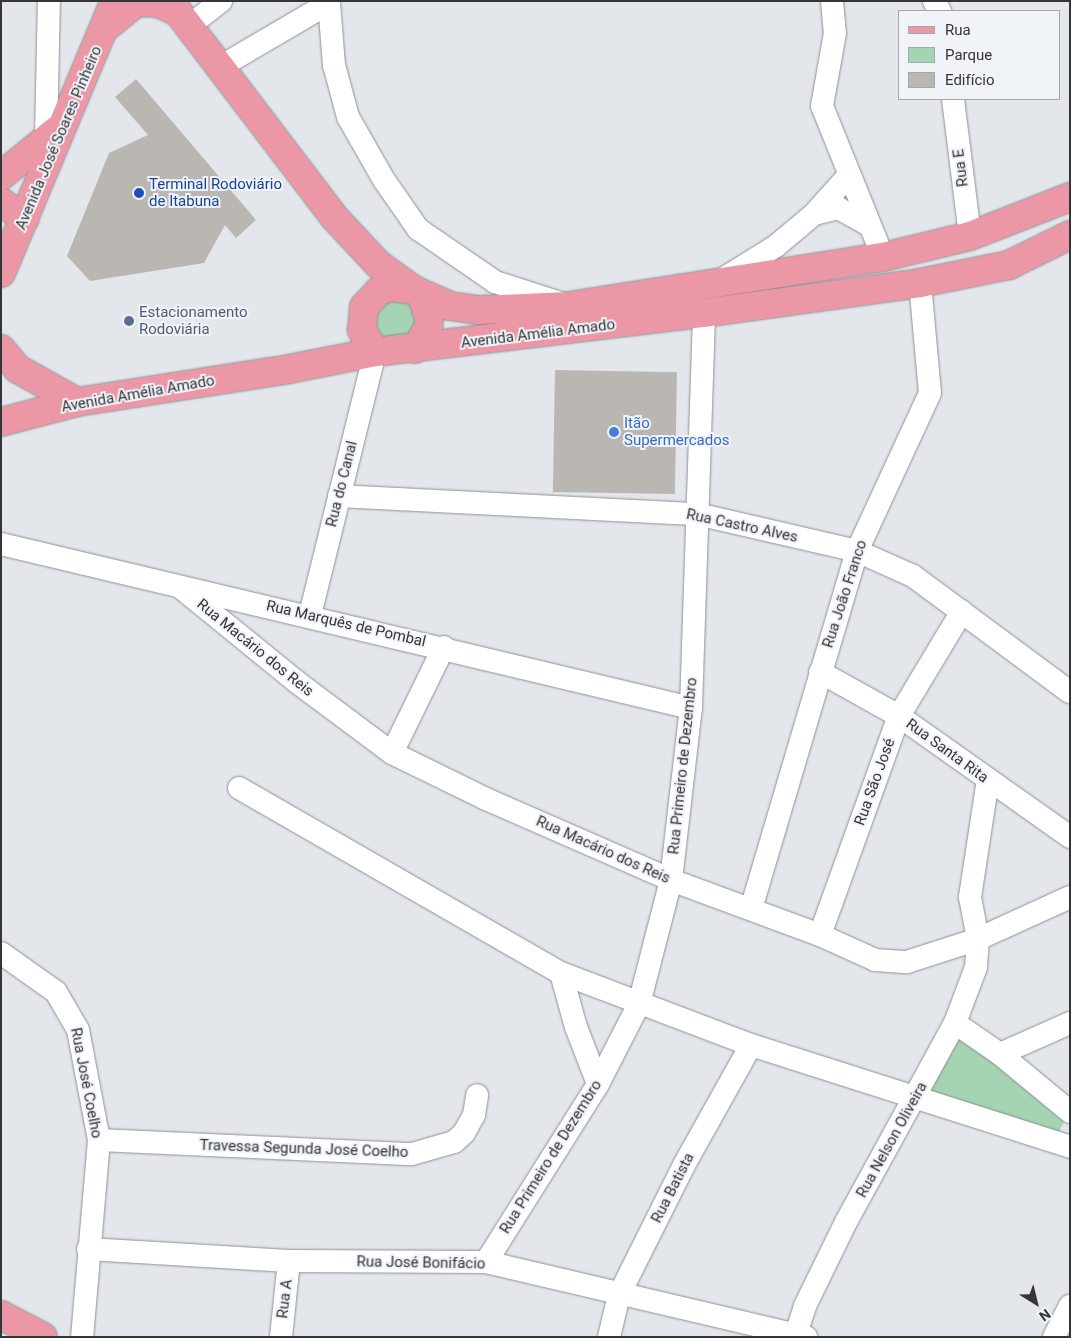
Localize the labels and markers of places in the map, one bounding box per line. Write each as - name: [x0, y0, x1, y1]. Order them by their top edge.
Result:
- place label: Terminal Rodoviário de Itabuna: [149, 175, 282, 210]
- marker: Terminal Rodoviário de Itabuna: [133, 187, 145, 199]
- place label: Estacionamento Rodoviária: [139, 303, 248, 338]
- marker: Estacionamento Rodoviária: [123, 315, 135, 327]
- place label: Itão Supermercados: [624, 414, 729, 449]
- marker: Itão Supermercados: [608, 426, 620, 438]

